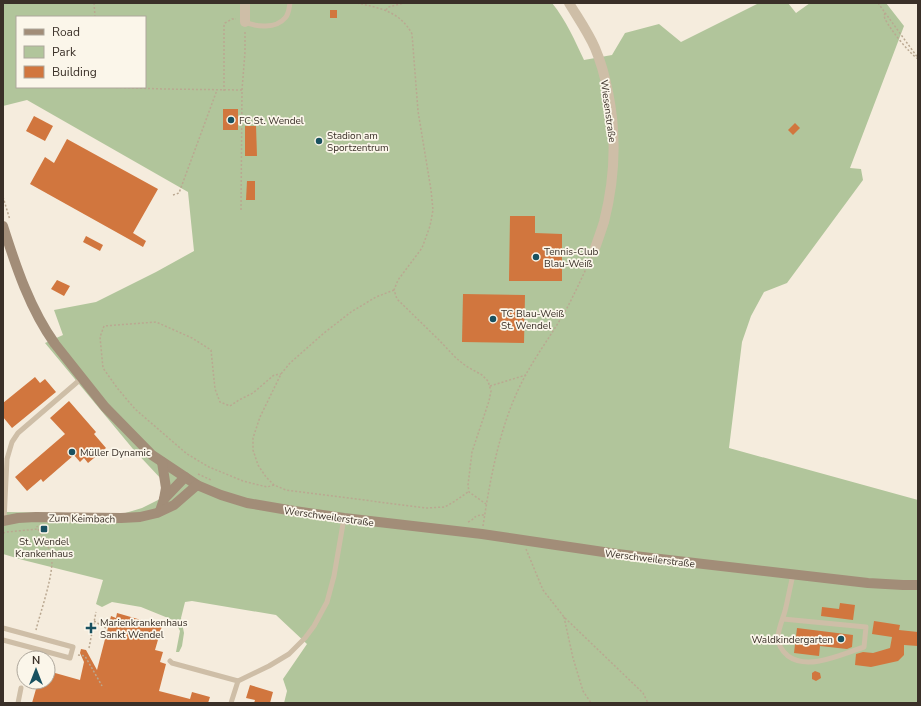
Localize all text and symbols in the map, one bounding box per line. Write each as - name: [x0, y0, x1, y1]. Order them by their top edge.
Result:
- legend: [16, 16, 146, 88]
- text: Road: [52, 24, 80, 40]
- text: Park: [52, 44, 77, 60]
- text: Building: [52, 64, 97, 80]
- street label: Wiesenstraße: [597, 79, 619, 143]
- place label: FC St. Wendel: [239, 114, 304, 128]
- marker: FC St. Wendel: [226, 115, 236, 125]
- place label: Stadion am Sportzentrum: [327, 129, 389, 155]
- marker: Stadion am Sportzentrum: [314, 136, 324, 146]
- place label: Tennis-Club Blau-Weiß: [544, 245, 599, 271]
- marker: Tennis-Club Blau-Weiß: [531, 252, 541, 262]
- place label: TC Blau-Weiß St. Wendel: [501, 307, 565, 333]
- marker: TC Blau-Weiß St. Wendel: [488, 314, 498, 324]
- place label: Müller Dynamic: [80, 446, 151, 460]
- marker: Müller Dynamic: [67, 447, 77, 457]
- street label: Werschweilerstraße: [283, 504, 375, 530]
- street label: Zum Keimbach: [49, 511, 115, 527]
- marker: St. Wendel Krankenhaus: [39, 524, 49, 534]
- place label: St. Wendel Krankenhaus: [15, 535, 73, 561]
- street label: Werschweilerstraße: [604, 547, 696, 571]
- place label: Marienkrankenhaus Sankt Wendel: [100, 616, 188, 642]
- marker: Marienkrankenhaus Sankt Wendel: [85, 622, 97, 634]
- place label: Waldkindergarten: [751, 633, 833, 647]
- marker: Waldkindergarten: [836, 634, 846, 644]
- north arrow: [16, 650, 56, 690]
- text: N: [32, 653, 40, 668]

